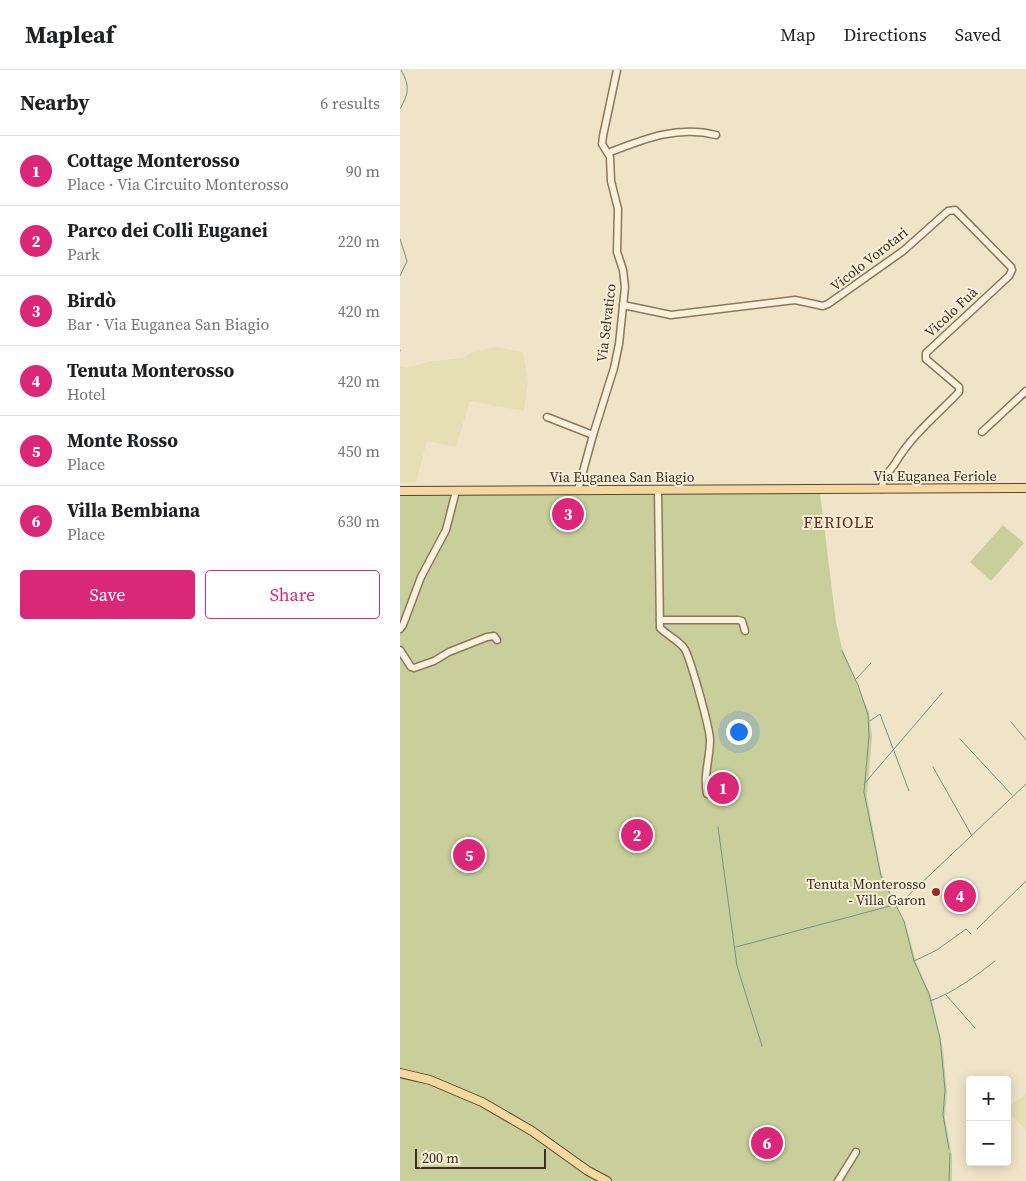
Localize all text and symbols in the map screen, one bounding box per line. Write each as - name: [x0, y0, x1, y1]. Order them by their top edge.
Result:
- text: Mapleaf: [25, 18, 115, 51]
- text: Map: [780, 22, 816, 47]
- text: Directions: [844, 22, 927, 47]
- text: Saved: [955, 22, 1001, 47]
- text: Nearby: [20, 88, 90, 117]
- text: 6 results: [320, 92, 380, 114]
- text: Cottage Monterosso: [67, 147, 240, 173]
- text: 1: [32, 160, 40, 182]
- text: 90 m: [346, 160, 380, 182]
- text: Place · Via Circuito Monterosso: [67, 173, 289, 195]
- text: Parco dei Colli Euganei: [67, 217, 268, 243]
- street label: Vicolo Vorotari: [826, 222, 912, 296]
- text: 2: [32, 230, 40, 252]
- text: 220 m: [338, 230, 380, 252]
- text: Park: [67, 243, 100, 265]
- street label: Via Selvatico: [591, 282, 621, 363]
- street label: Vicolo Fuà: [920, 282, 983, 342]
- text: Birdò: [67, 287, 116, 313]
- text: 3: [32, 300, 40, 322]
- text: 420 m: [338, 300, 380, 322]
- text: Bar · Via Euganea San Biagio: [67, 313, 269, 335]
- text: Tenuta Monterosso: [67, 357, 234, 383]
- text: 4: [32, 370, 40, 392]
- text: 420 m: [338, 370, 380, 392]
- text: Hotel: [67, 383, 106, 405]
- text: Monte Rosso: [67, 427, 178, 453]
- text: 5: [32, 440, 40, 462]
- text: 450 m: [338, 440, 380, 462]
- text: Place: [67, 453, 105, 475]
- street label: Via Euganea Feriole: [873, 466, 997, 486]
- street label: Via Euganea San Biagio: [550, 467, 695, 487]
- pin: 3: [552, 495, 584, 533]
- text: Villa Bembiana: [67, 497, 200, 523]
- text: 6: [32, 510, 40, 532]
- text: 630 m: [338, 510, 380, 532]
- district label: FERIOLE: [803, 511, 875, 533]
- text: Place: [67, 523, 105, 545]
- button: Save: [20, 570, 195, 619]
- button: Share: [205, 570, 380, 619]
- your location: [726, 719, 752, 745]
- pin: 1: [707, 769, 739, 807]
- pin: 2: [621, 816, 653, 854]
- pin: 5: [453, 836, 485, 874]
- place label: Tenuta Monterosso - Villa Garon: [806, 874, 927, 910]
- pin: 4: [944, 877, 976, 915]
- marker: Tenuta Monterosso - Villa Garon: [930, 886, 942, 898]
- map controls: [966, 1076, 1011, 1166]
- button: +: [966, 1076, 1011, 1121]
- button: −: [966, 1121, 1011, 1166]
- pin: 6: [751, 1124, 783, 1162]
- scale bar: [415, 1146, 546, 1169]
- text: 200 m: [422, 1148, 459, 1168]

